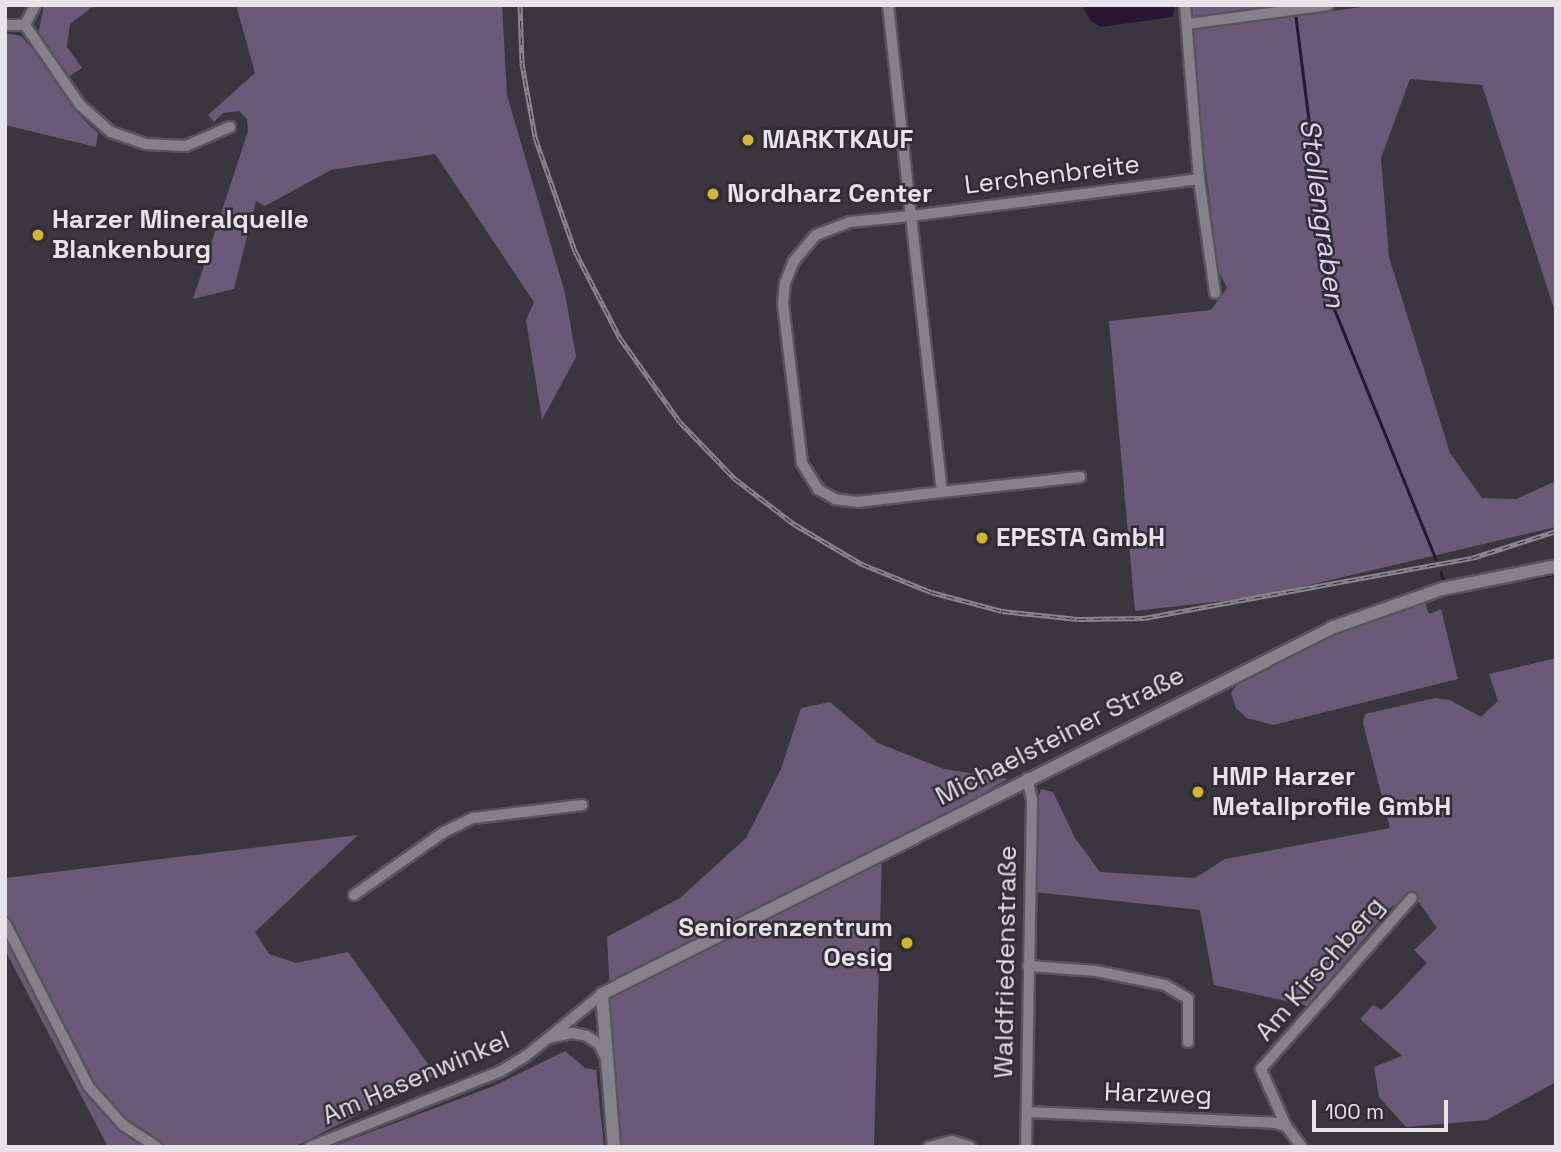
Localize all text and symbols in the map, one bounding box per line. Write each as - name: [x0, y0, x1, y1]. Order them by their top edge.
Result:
- water label: Stollengraben: [1293, 116, 1353, 310]
- place label: MARKTKAUF: [762, 124, 913, 156]
- marker: MARKTKAUF: [740, 132, 756, 148]
- street label: Lerchenbreite: [963, 149, 1141, 201]
- place label: Nordharz Center: [727, 178, 932, 210]
- marker: Nordharz Center: [705, 186, 721, 202]
- place label: Harzer Mineralquelle Blankenburg: [52, 204, 309, 266]
- marker: Harzer Mineralquelle Blankenburg: [30, 227, 46, 243]
- place label: EPESTA GmbH: [996, 522, 1165, 554]
- marker: EPESTA GmbH: [974, 530, 990, 546]
- street label: Michaelsteiner Straße: [930, 660, 1190, 812]
- place label: HMP Harzer Metallprofile GmbH: [1212, 761, 1451, 822]
- marker: HMP Harzer Metallprofile GmbH: [1190, 784, 1206, 800]
- street label: Waldfriedenstraße: [988, 845, 1024, 1079]
- street label: Am Kirschberg: [1249, 891, 1391, 1047]
- place label: Seniorenzentrum Oesig: [678, 912, 893, 974]
- marker: Seniorenzentrum Oesig: [899, 935, 915, 951]
- street label: Am Hasenwinkel: [318, 1024, 514, 1132]
- street label: Harzweg: [1103, 1077, 1213, 1111]
- scale bar: [1316, 1086, 1452, 1130]
- text: 100 m: [1325, 1098, 1384, 1125]

